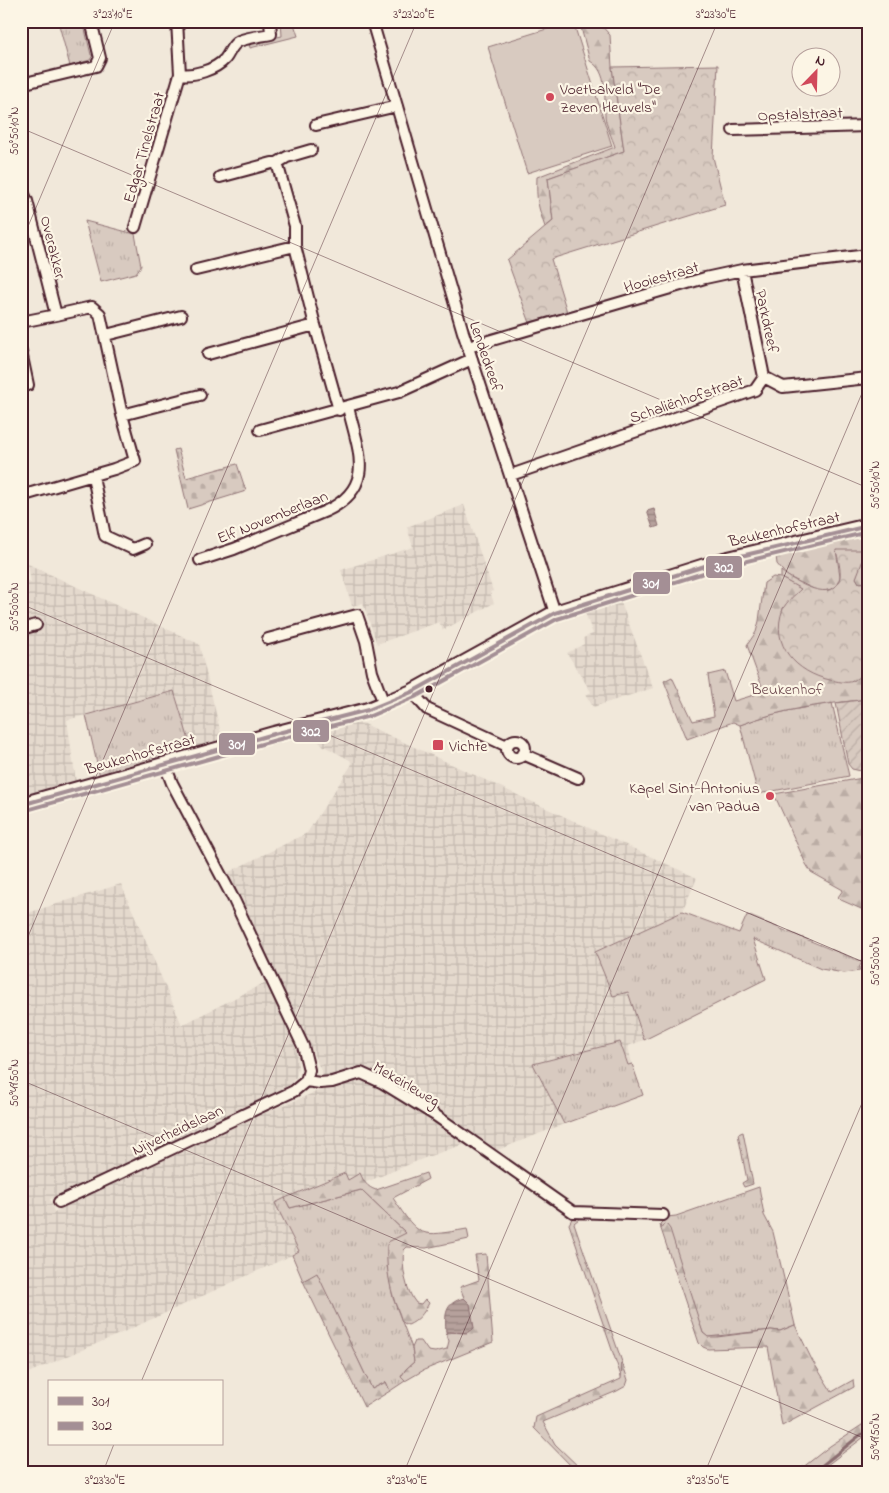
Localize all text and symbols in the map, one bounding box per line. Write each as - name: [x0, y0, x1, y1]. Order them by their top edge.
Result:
- text: 3°23'10"E: [93, 6, 133, 24]
- text: 3°23'20"E: [393, 6, 435, 24]
- text: 3°23'30"E: [696, 6, 736, 24]
- north arrow: [792, 48, 842, 98]
- text: N: [812, 50, 829, 73]
- place label: Voetbalveld "De Zeven Heuvels": [559, 78, 661, 120]
- street label: Edgar Tinelstraat: [118, 89, 172, 206]
- marker: Voetbalveld "De Zeven Heuvels": [544, 91, 556, 103]
- street label: Opstalstraat: [757, 101, 844, 128]
- text: 50°50'10"N: [6, 107, 24, 155]
- street label: Overakker: [33, 213, 71, 282]
- street label: Hooiestraat: [621, 256, 703, 300]
- street label: Parkdreef: [748, 287, 785, 356]
- street label: Lendedreef: [462, 318, 508, 396]
- street label: Schaliënhofstraat: [627, 369, 747, 431]
- text: 50°50'10"N: [867, 461, 885, 509]
- street label: Elf Novemberlaan: [214, 485, 332, 551]
- street label: Beukenhofstraat: [725, 505, 843, 555]
- line badge: 302: [705, 555, 743, 579]
- text: 302: [714, 558, 733, 579]
- line badge: 301: [632, 571, 671, 595]
- text: 301: [642, 574, 660, 595]
- text: 50°50'00"N: [6, 582, 24, 632]
- park label: Beukenhof: [750, 678, 824, 702]
- unlabelled marker: [424, 684, 434, 694]
- line badge: 302: [292, 719, 330, 743]
- text: 302: [301, 722, 320, 743]
- street label: Beukenhofstraat: [82, 728, 199, 782]
- line badge: 301: [218, 732, 256, 756]
- text: 301: [228, 735, 246, 756]
- place label: Vichte: [448, 735, 488, 759]
- marker: Vichte: [431, 738, 445, 752]
- place label: Kapel Sint-Antonius van Padua: [629, 777, 760, 819]
- marker: Kapel Sint-Antonius van Padua: [764, 790, 776, 802]
- text: 50°50'00"N: [867, 936, 885, 986]
- street label: Mekeirleweg: [368, 1056, 444, 1114]
- text: 50°49'50"N: [6, 1059, 24, 1107]
- street label: Nijverheidslaan: [128, 1099, 228, 1162]
- legend: [48, 1380, 222, 1446]
- text: 301: [92, 1391, 110, 1413]
- text: 50°49'50"N: [867, 1413, 885, 1461]
- text: 302: [92, 1415, 113, 1437]
- text: 3°23'30"E: [85, 1472, 125, 1490]
- text: 3°23'40"E: [387, 1472, 427, 1490]
- text: 3°23'50"E: [687, 1472, 729, 1490]

